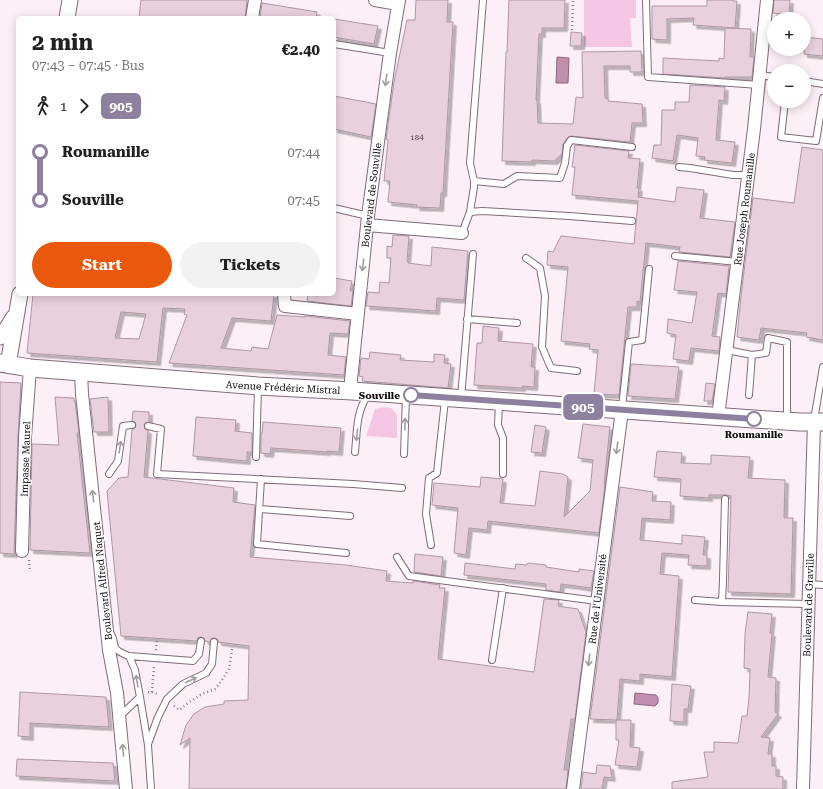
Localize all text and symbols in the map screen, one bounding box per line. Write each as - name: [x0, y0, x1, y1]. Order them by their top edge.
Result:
- map controls: [767, 12, 811, 108]
- button: +: [767, 12, 811, 56]
- text: 2 min: [32, 30, 93, 55]
- text: €2.40: [282, 41, 320, 59]
- text: 07:43 – 07:45 · Bus: [32, 58, 144, 73]
- button: −: [767, 64, 811, 108]
- one-way arrow: [382, 73, 390, 86]
- icon: walk: [32, 95, 54, 117]
- icon: forward: [73, 95, 95, 117]
- text: 905: [109, 98, 133, 114]
- text: 1: [60, 99, 67, 114]
- house number: 184: [410, 133, 424, 142]
- street label: Boulevard de Souville: [360, 142, 383, 248]
- text: Roumanille: [62, 143, 149, 161]
- text: 07:44: [288, 145, 320, 160]
- street label: Rue Joseph Roumanille: [732, 152, 757, 266]
- text: Souville: [62, 191, 124, 209]
- text: 07:45: [288, 193, 320, 208]
- button: Start: [32, 242, 172, 288]
- button: Tickets: [180, 242, 320, 288]
- one-way arrow: [359, 258, 367, 271]
- street label: Avenue Frédéric Mistral: [225, 379, 341, 396]
- marker: Souville: [403, 387, 419, 403]
- place label: Souville: [359, 390, 400, 401]
- line badge: 905: [560, 394, 606, 420]
- text: 905: [571, 399, 595, 415]
- marker: Roumanille: [746, 411, 762, 427]
- one-way arrow: [401, 418, 409, 431]
- street label: Impasse Maurel: [19, 421, 32, 497]
- one-way arrow: [353, 428, 361, 441]
- place label: Roumanille: [725, 429, 783, 440]
- one-way arrow: [116, 441, 124, 454]
- one-way arrow: [613, 441, 621, 454]
- one-way arrow: [89, 490, 97, 503]
- street label: Boulevard Alfred Naquet: [91, 521, 114, 641]
- street label: Rue de l'Université: [587, 553, 609, 645]
- street label: Boulevard de Graville: [801, 553, 816, 657]
- one-way arrow: [585, 653, 593, 666]
- one-way arrow: [133, 675, 141, 688]
- one-way arrow: [185, 676, 197, 684]
- one-way arrow: [119, 744, 126, 757]

